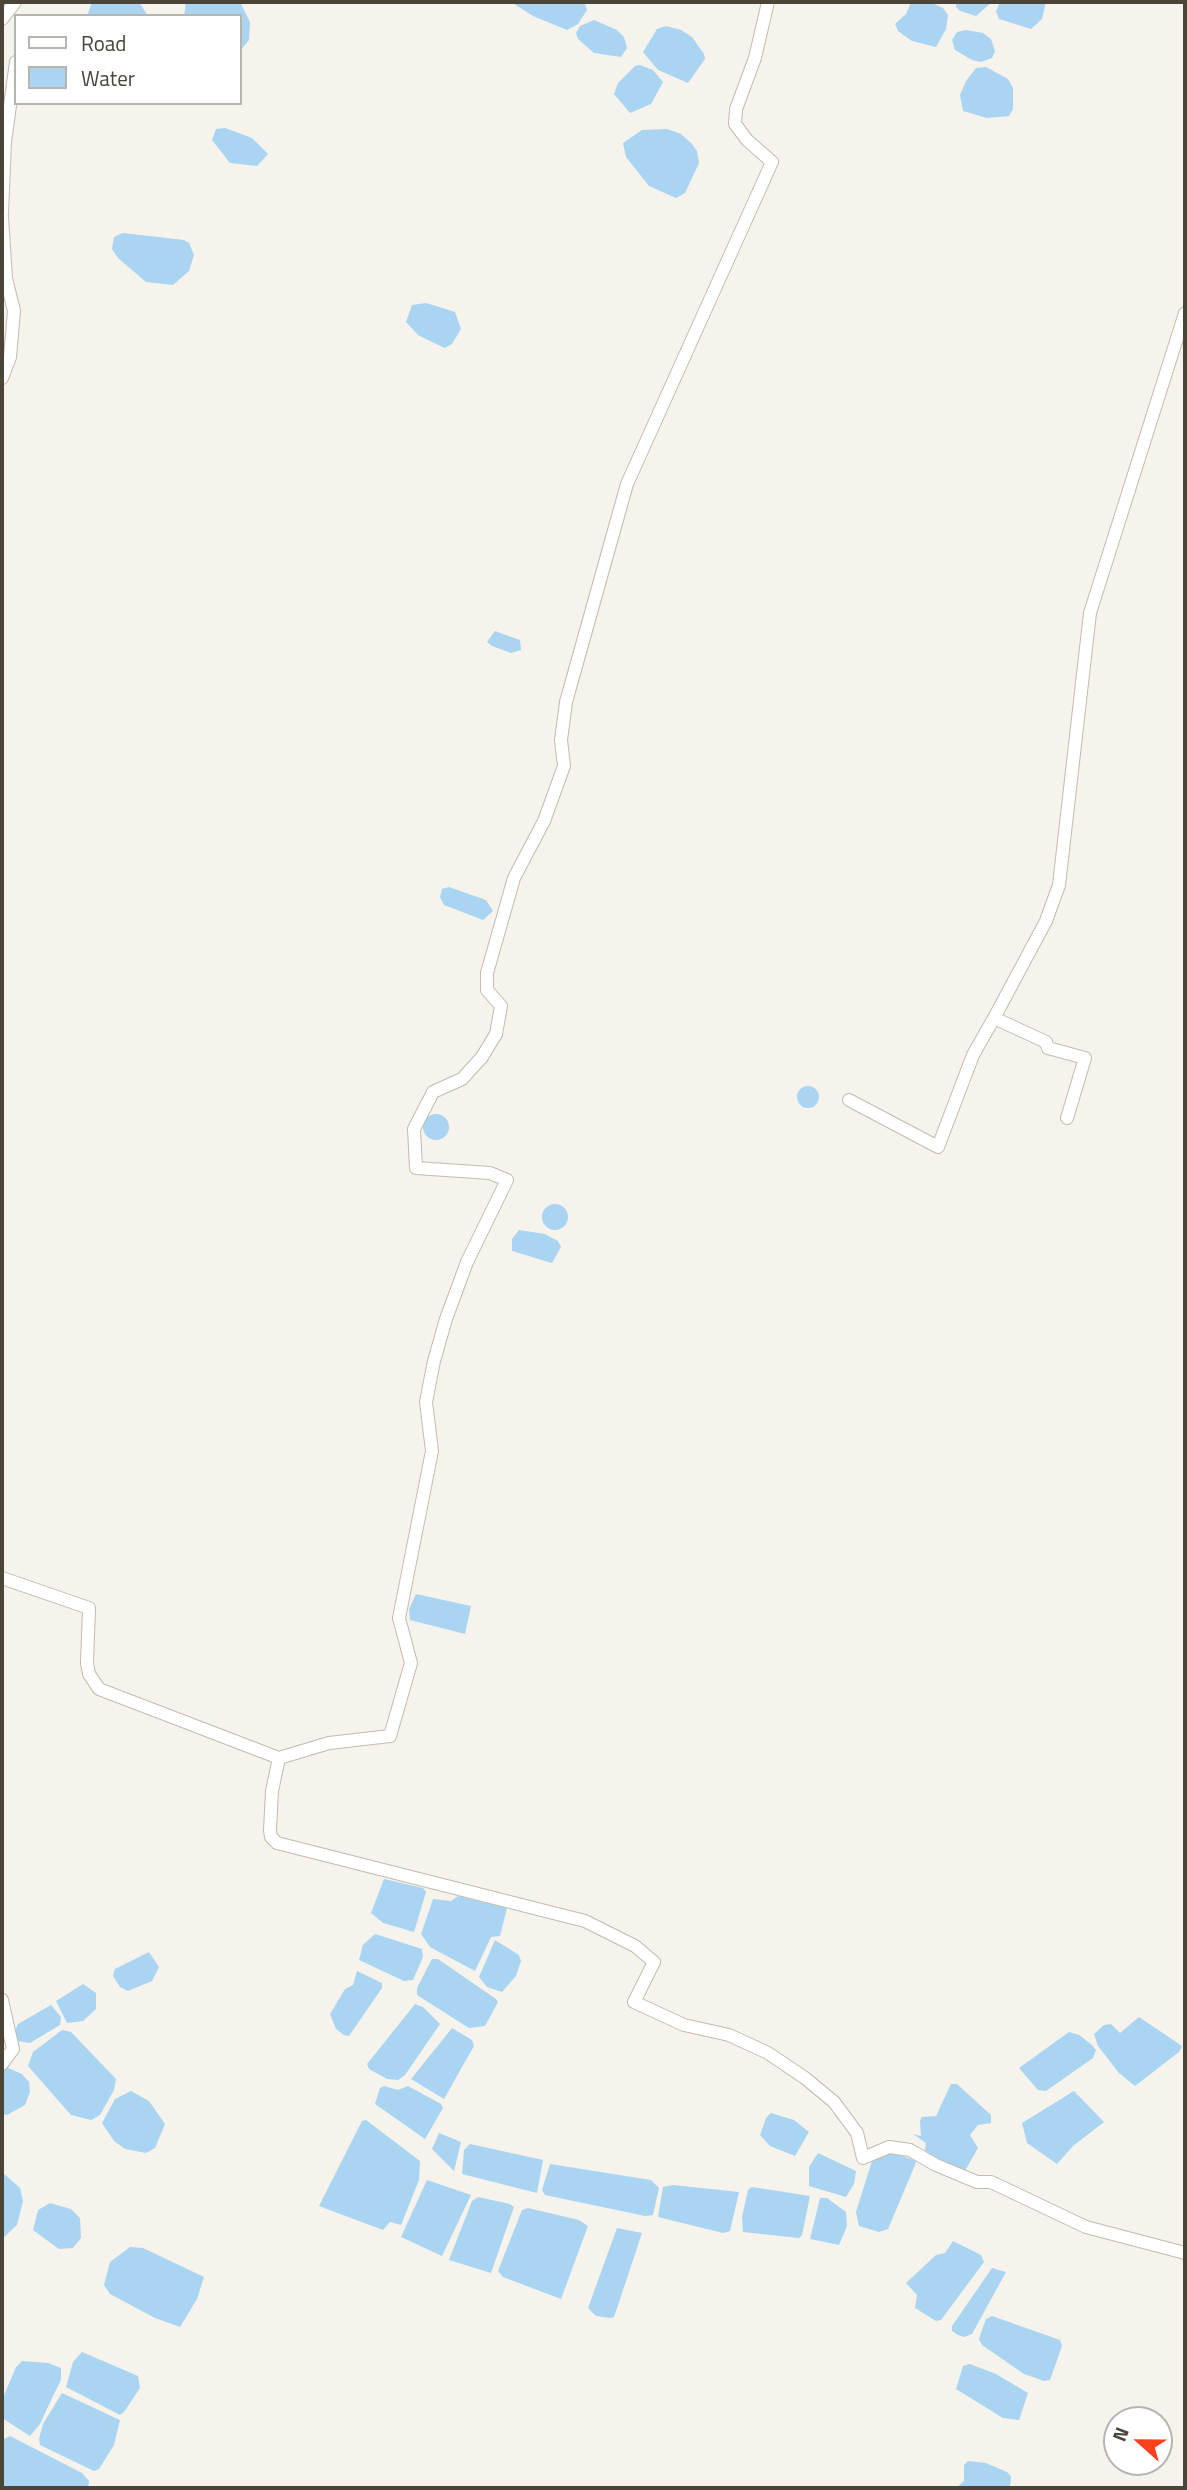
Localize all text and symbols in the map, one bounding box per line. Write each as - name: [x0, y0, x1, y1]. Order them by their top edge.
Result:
- legend: [14, 14, 242, 105]
- text: Road: [81, 27, 126, 59]
- text: Water: [81, 62, 135, 94]
- north arrow: [1103, 2406, 1173, 2476]
- text: N: [1104, 2423, 1136, 2445]

